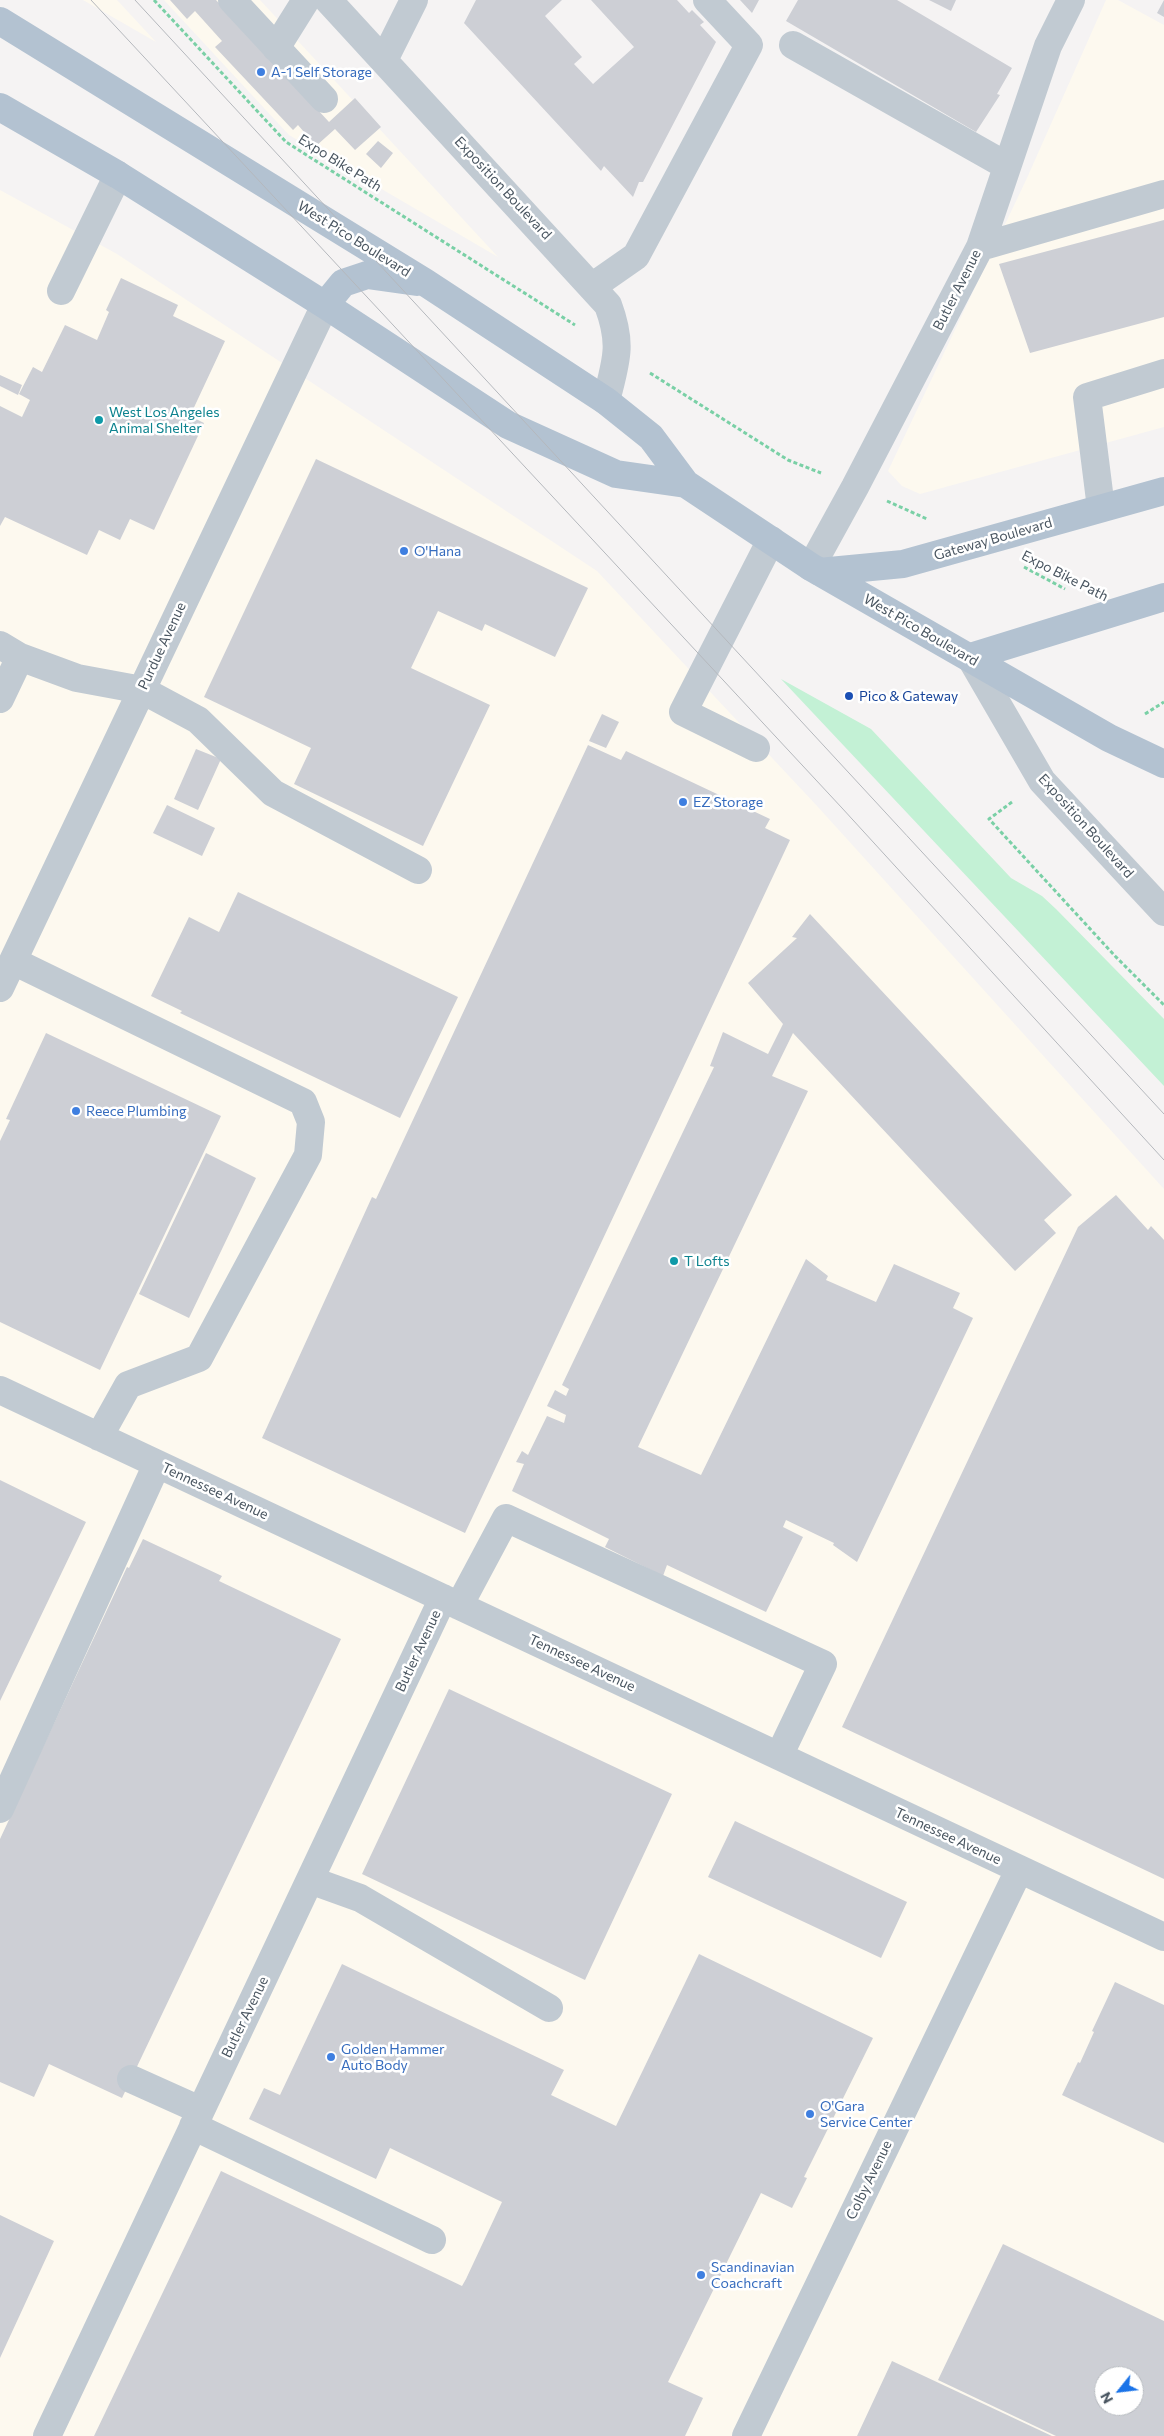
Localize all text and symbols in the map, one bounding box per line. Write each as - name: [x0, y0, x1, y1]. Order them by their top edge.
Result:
- place label: A-1 Self Storage: [271, 64, 372, 80]
- marker: A-1 Self Storage: [255, 66, 267, 78]
- street label: Expo Bike Path: [295, 131, 385, 195]
- street label: Exposition Boulevard: [451, 133, 555, 243]
- street label: West Pico Boulevard: [295, 198, 413, 280]
- street label: Butler Avenue: [929, 247, 985, 333]
- place label: West Los Angeles Animal Shelter: [109, 404, 220, 437]
- marker: West Los Angeles Animal Shelter: [93, 414, 105, 426]
- street label: Gateway Boulevard: [932, 514, 1054, 564]
- place label: O'Hana: [414, 543, 461, 559]
- marker: O'Hana: [398, 545, 410, 557]
- street label: Expo Bike Path: [1019, 547, 1111, 605]
- street label: West Pico Boulevard: [861, 590, 981, 670]
- street label: Purdue Avenue: [134, 600, 190, 692]
- place label: Pico & Gateway: [859, 688, 958, 704]
- marker: Pico & Gateway: [843, 690, 855, 702]
- street label: Exposition Boulevard: [1035, 770, 1137, 882]
- place label: EZ Storage: [693, 794, 763, 810]
- marker: EZ Storage: [677, 796, 689, 808]
- place label: Reece Plumbing: [86, 1103, 187, 1119]
- marker: Reece Plumbing: [70, 1105, 82, 1117]
- place label: T Lofts: [684, 1253, 730, 1269]
- marker: T Lofts: [668, 1255, 680, 1267]
- street label: Tennessee Avenue: [159, 1459, 271, 1523]
- street label: Butler Avenue: [392, 1607, 444, 1695]
- street label: Tennessee Avenue: [526, 1631, 638, 1695]
- street label: Tennessee Avenue: [892, 1804, 1004, 1868]
- street label: Butler Avenue: [218, 1974, 272, 2060]
- place label: Golden Hammer Auto Body: [341, 2041, 445, 2074]
- marker: Golden Hammer Auto Body: [325, 2051, 337, 2063]
- place label: O'Gara Service Center: [820, 2098, 913, 2130]
- marker: O'Gara Service Center: [804, 2108, 816, 2120]
- street label: Colby Avenue: [843, 2138, 895, 2222]
- place label: Scandinavian Coachcraft: [711, 2259, 794, 2292]
- marker: Scandinavian Coachcraft: [695, 2269, 707, 2281]
- north arrow: [1094, 2366, 1144, 2416]
- text: N: [1096, 2389, 1116, 2407]

